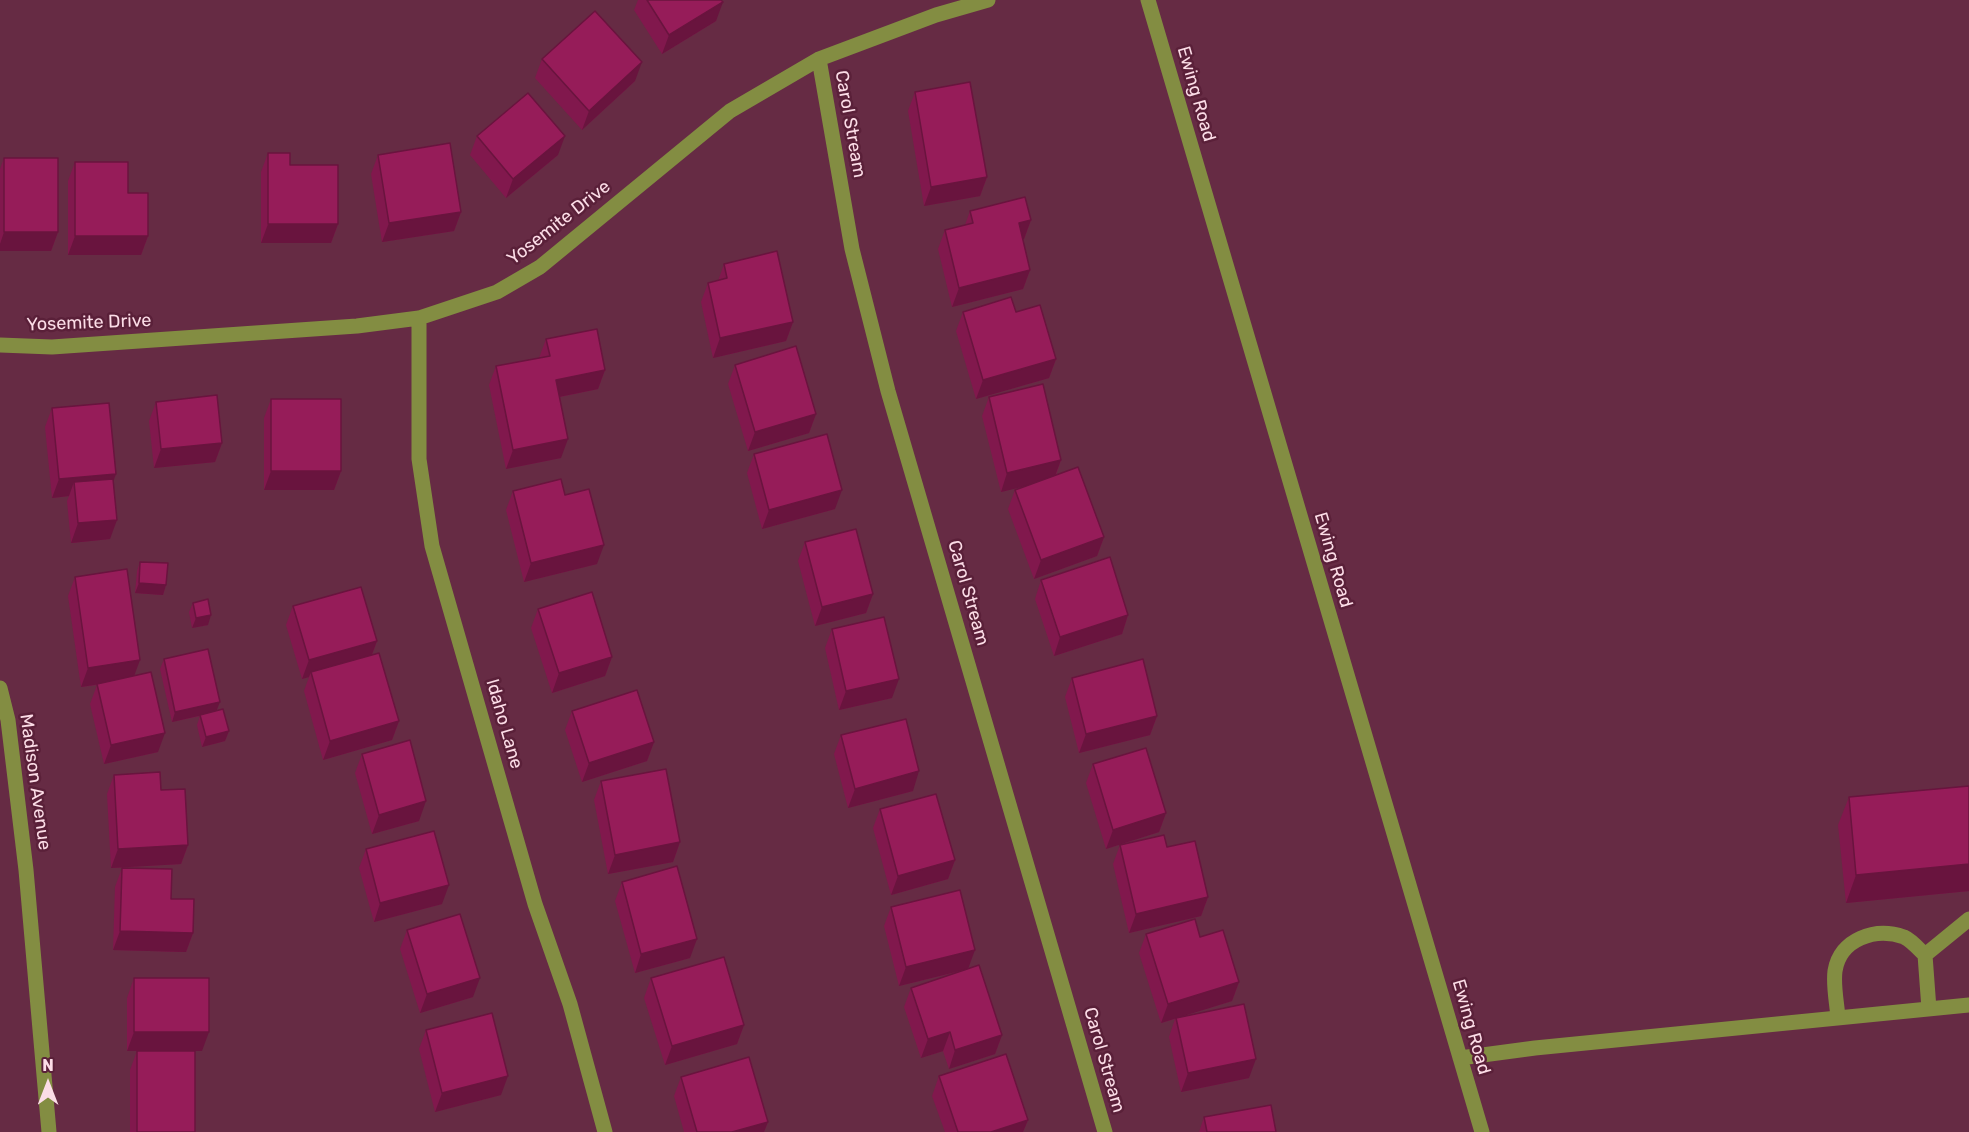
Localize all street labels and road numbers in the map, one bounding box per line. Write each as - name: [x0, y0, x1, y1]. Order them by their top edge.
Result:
- street label: Ewing Road: [1172, 44, 1220, 144]
- street label: Carol Stream: [830, 69, 870, 179]
- street label: Yosemite Drive: [503, 176, 615, 270]
- street label: Yosemite Drive: [26, 310, 152, 336]
- street label: Ewing Road: [1309, 510, 1357, 610]
- street label: Carol Stream: [943, 538, 993, 648]
- street label: Idaho Lane: [481, 677, 527, 771]
- street label: Madison Avenue: [15, 713, 55, 851]
- street label: Ewing Road: [1447, 977, 1495, 1077]
- street label: Carol Stream: [1079, 1005, 1129, 1115]

